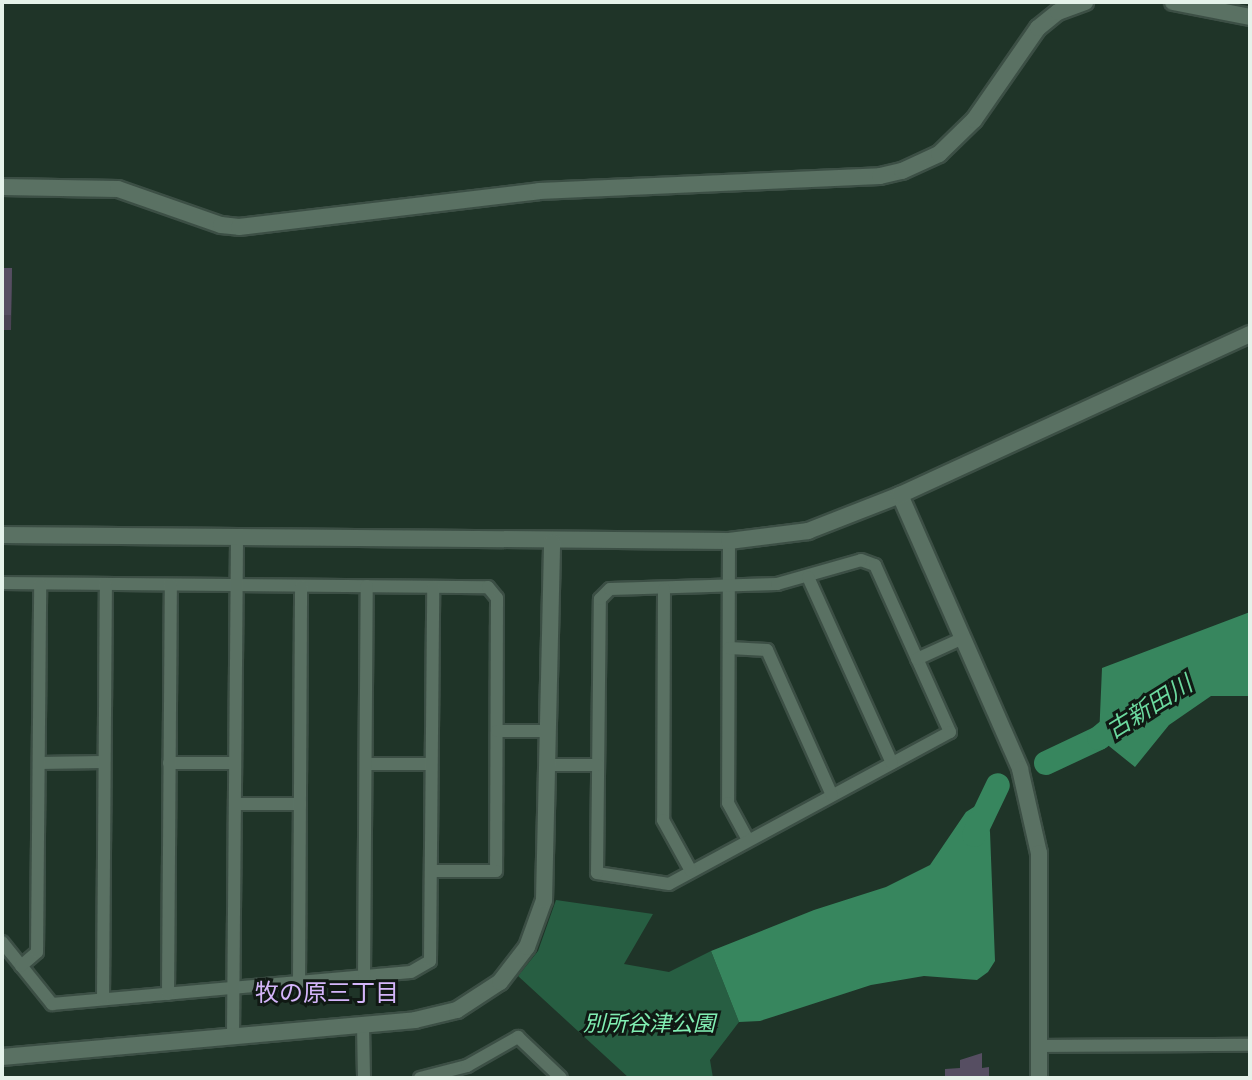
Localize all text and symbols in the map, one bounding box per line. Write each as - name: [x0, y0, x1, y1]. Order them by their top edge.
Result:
- water label: 古新田川: [1101, 669, 1197, 745]
- district label: 牧の原三丁目: [255, 979, 399, 1007]
- park label: 別所谷津公園: [583, 1011, 715, 1037]

